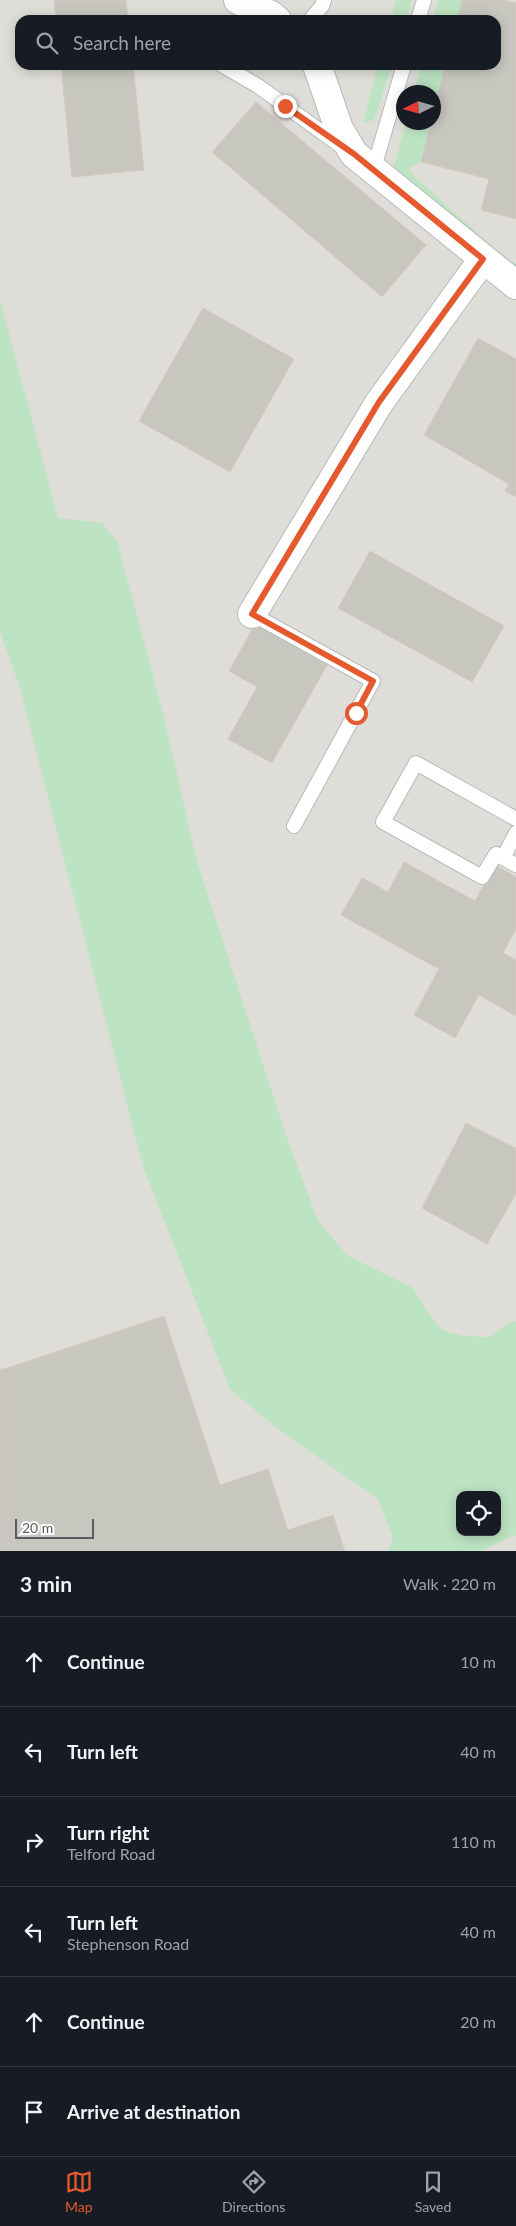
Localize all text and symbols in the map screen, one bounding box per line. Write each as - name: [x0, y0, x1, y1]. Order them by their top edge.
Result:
- search box: [15, 15, 501, 70]
- icon: search: [33, 29, 61, 57]
- text: Search here: [73, 31, 171, 54]
- north arrow: [396, 85, 441, 130]
- route end: [274, 95, 297, 118]
- route start: [345, 702, 368, 725]
- map controls: [456, 1491, 501, 1536]
- button: locate: [456, 1491, 501, 1536]
- scale bar: [15, 1516, 94, 1539]
- text: 20 m: [22, 1519, 53, 1536]
- text: 3 min: [20, 1571, 72, 1596]
- text: Walk · 220 m: [403, 1574, 496, 1593]
- icon: ahead: [20, 1648, 48, 1676]
- text: Continue: [67, 1650, 145, 1673]
- text: 10 m: [460, 1652, 496, 1671]
- icon: left: [20, 1738, 48, 1766]
- text: Turn left: [67, 1740, 138, 1763]
- text: 40 m: [460, 1742, 496, 1761]
- text: Turn right: [67, 1821, 149, 1844]
- icon: right: [20, 1828, 48, 1856]
- text: 110 m: [451, 1832, 496, 1851]
- text: Telford Road: [67, 1844, 155, 1863]
- text: Turn left: [67, 1911, 138, 1934]
- icon: left: [20, 1918, 48, 1946]
- text: 40 m: [460, 1922, 496, 1941]
- text: Stephenson Road: [67, 1934, 189, 1953]
- icon: ahead: [20, 2008, 48, 2036]
- text: Continue: [67, 2010, 145, 2033]
- text: 20 m: [460, 2012, 496, 2031]
- icon: arrive: [20, 2098, 48, 2126]
- text: Arrive at destination: [67, 2100, 240, 2123]
- tab: Map: [65, 2168, 93, 2215]
- tab: Directions: [222, 2168, 285, 2215]
- tab: Saved: [415, 2168, 451, 2215]

